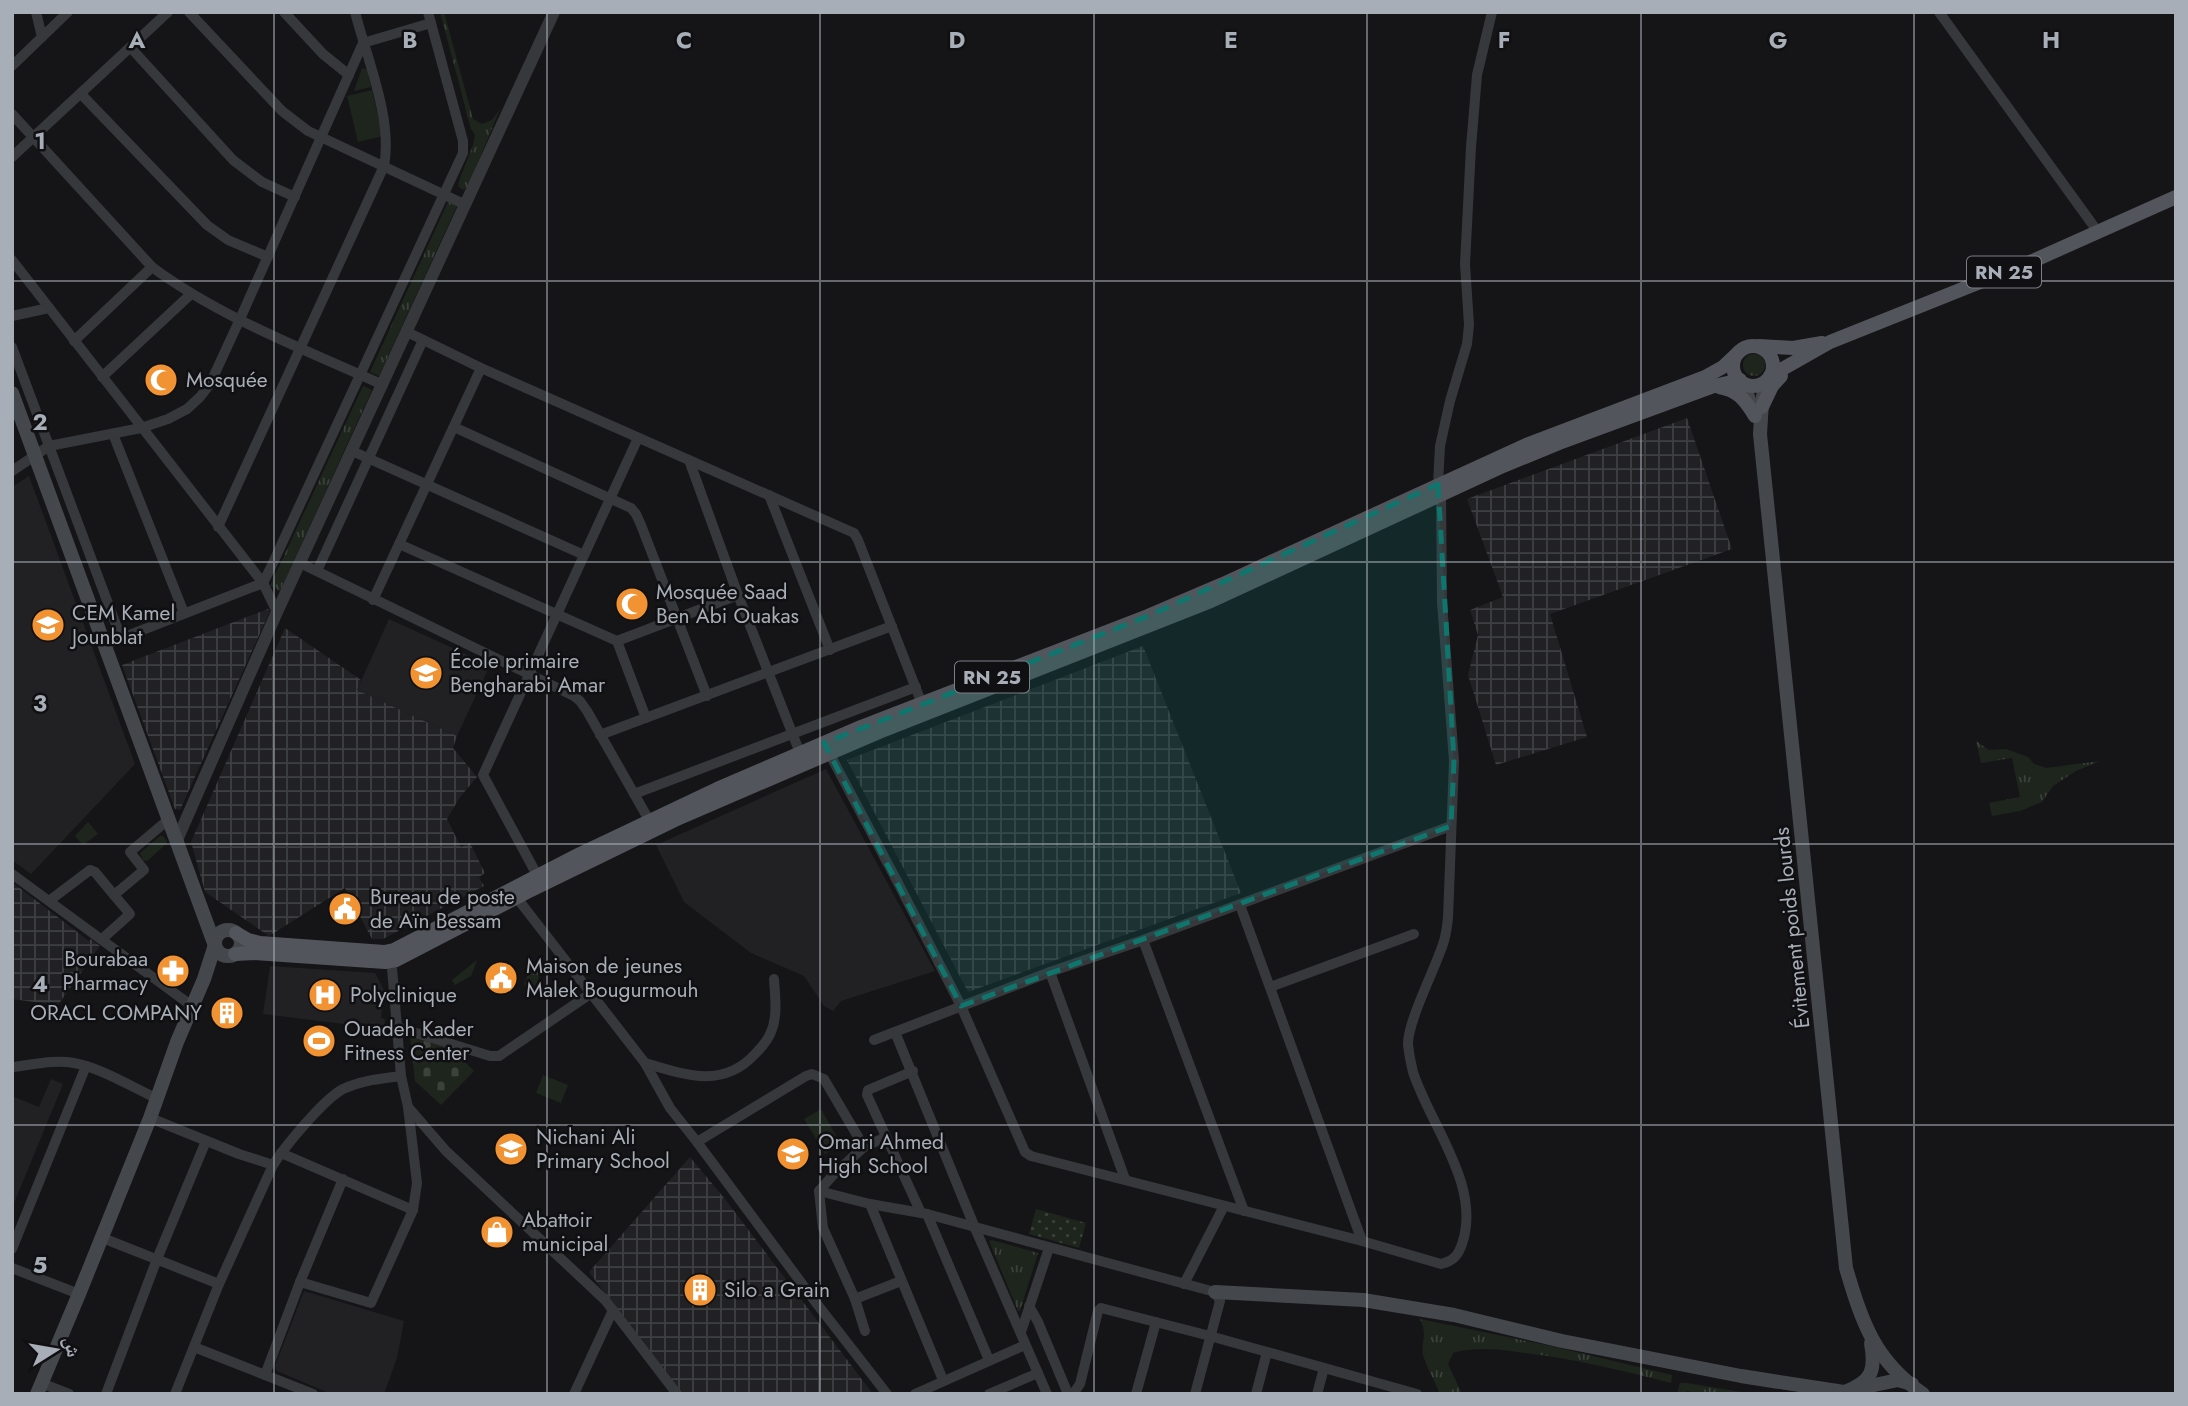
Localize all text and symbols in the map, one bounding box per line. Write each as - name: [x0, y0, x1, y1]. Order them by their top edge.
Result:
- text: A: [128, 23, 146, 57]
- text: B: [402, 23, 418, 57]
- text: C: [676, 23, 692, 57]
- text: D: [949, 23, 966, 57]
- text: E: [1224, 23, 1238, 57]
- text: F: [1498, 23, 1510, 57]
- text: G: [1769, 23, 1787, 57]
- text: H: [2042, 23, 2060, 57]
- text: 1: [34, 124, 46, 158]
- road number: RN 25: [1967, 256, 2041, 288]
- mosque icon: Mosquée: [142, 361, 180, 399]
- place label: Mosquée: [186, 365, 268, 395]
- text: 2: [32, 405, 48, 439]
- place label: Mosquée Saad Ben Abi Ouakas: [656, 577, 799, 631]
- mosque icon: Mosquée Saad Ben Abi Ouakas: [613, 585, 651, 623]
- place label: CEM Kamel Jounblat: [69, 598, 175, 652]
- school or university icon: CEM Kamel Jounblat: [29, 606, 67, 644]
- place label: École primaire Bengharabi Amar: [450, 646, 606, 700]
- school or university icon: École primaire Bengharabi Amar: [407, 654, 445, 692]
- road number: RN 25: [955, 662, 1029, 692]
- text: 3: [33, 686, 47, 720]
- street label: Évitement poids lourds: [1767, 826, 1817, 1030]
- place label: Bureau de poste de Aïn Bessam: [370, 882, 515, 936]
- public building icon: Bureau de poste de Aïn Bessam: [326, 890, 364, 928]
- place label: Bourabaa Pharmacy: [62, 944, 149, 998]
- place label: Maison de jeunes Malek Bougurmouh: [526, 951, 699, 1005]
- pharmacy icon: Bourabaa Pharmacy: [154, 952, 192, 990]
- public building icon: Maison de jeunes Malek Bougurmouh: [482, 959, 520, 997]
- text: 4: [32, 967, 48, 1001]
- hospital icon: Polyclinique: [306, 976, 344, 1014]
- place label: Polyclinique: [350, 980, 457, 1010]
- building icon: ORACL COMPANY: [208, 994, 246, 1032]
- place label: ORACL COMPANY: [30, 998, 202, 1028]
- place label: Ouadeh Kader Fitness Center: [344, 1014, 475, 1068]
- sports icon: Ouadeh Kader Fitness Center: [300, 1022, 338, 1060]
- place label: Nichani Ali Primary School: [536, 1122, 670, 1176]
- place label: Omari Ahmed High School: [818, 1127, 944, 1181]
- school or university icon: Nichani Ali Primary School: [492, 1130, 530, 1168]
- school or university icon: Omari Ahmed High School: [774, 1135, 812, 1173]
- place label: Abattoir municipal: [522, 1205, 608, 1259]
- shop icon: Abattoir municipal: [478, 1213, 516, 1251]
- text: 5: [33, 1248, 47, 1282]
- building icon: Silo a Grain: [681, 1271, 719, 1309]
- place label: Silo a Grain: [724, 1275, 830, 1305]
- north arrow: [21, 1315, 91, 1385]
- text: ش: [57, 1334, 87, 1359]

